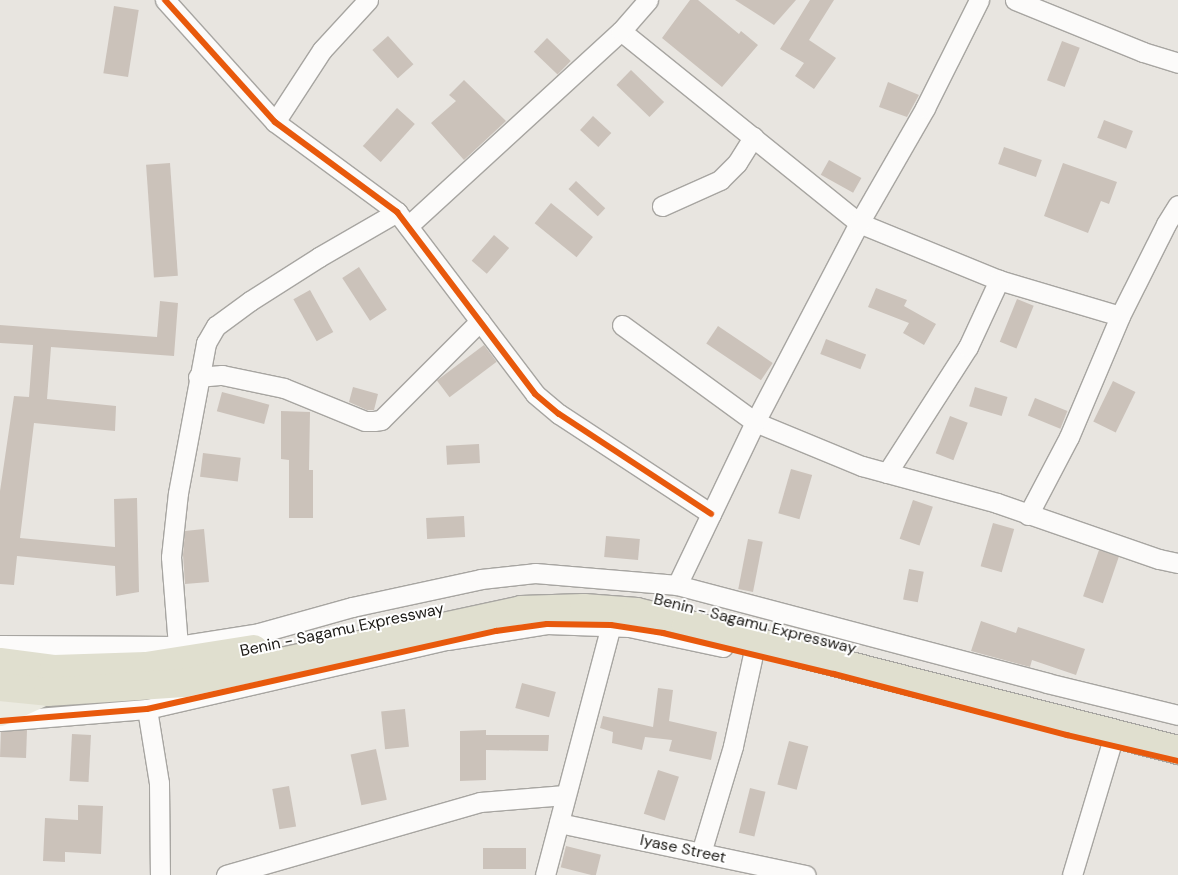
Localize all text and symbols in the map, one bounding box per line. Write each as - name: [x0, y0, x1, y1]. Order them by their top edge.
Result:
- street label: Benin - Sagamu Expressway: [652, 590, 858, 658]
- street label: Benin - Sagamu Expressway: [238, 599, 446, 661]
- street label: Iyase Street: [638, 831, 728, 867]

